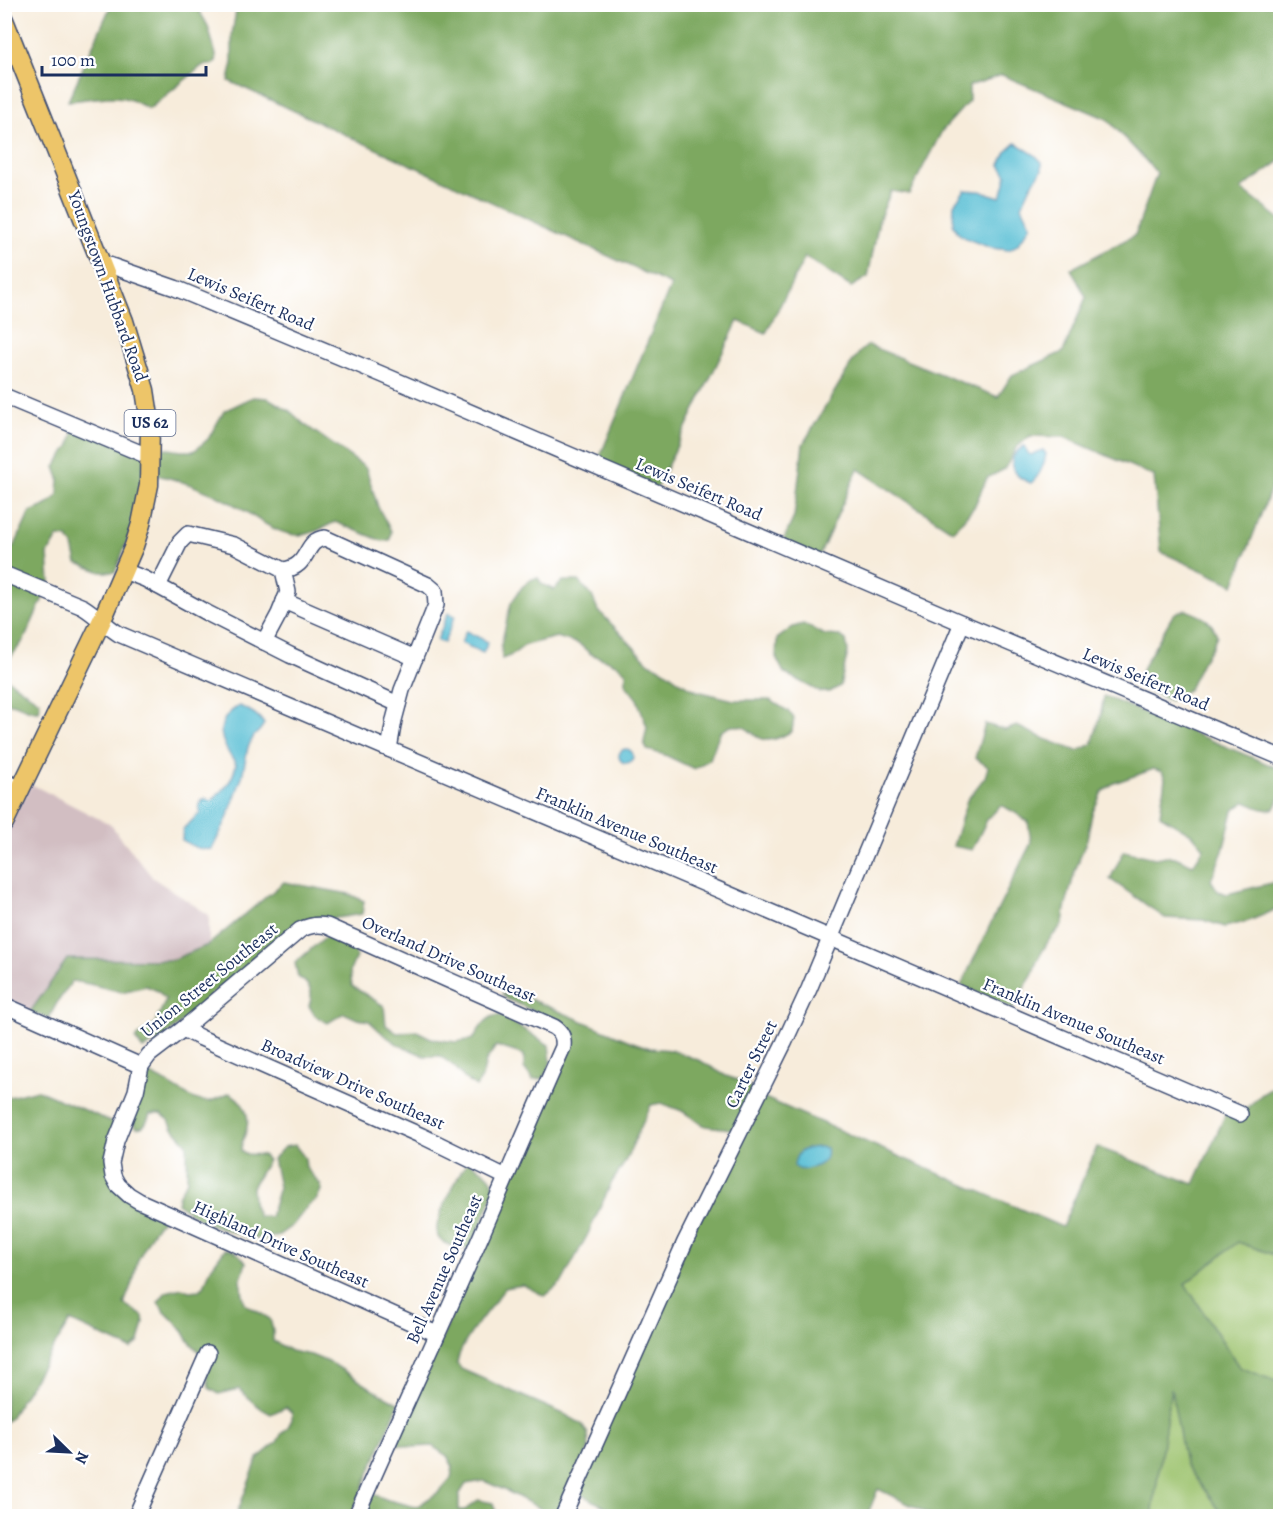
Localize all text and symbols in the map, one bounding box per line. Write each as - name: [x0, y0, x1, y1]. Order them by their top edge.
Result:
- scale bar: [42, 39, 206, 77]
- text: 100 m: [51, 48, 95, 72]
- street label: Youngstown Hubbard Road: [62, 186, 154, 385]
- street label: Lewis Seifert Road: [184, 261, 318, 337]
- road number: US 62: [124, 410, 176, 436]
- street label: Lewis Seifert Road: [632, 451, 766, 527]
- street label: Lewis Seifert Road: [1079, 641, 1213, 717]
- street label: Franklin Avenue Southeast: [532, 781, 722, 879]
- street label: Overland Drive Southeast: [358, 910, 540, 1008]
- street label: Union Street Southeast: [135, 917, 283, 1043]
- street label: Franklin Avenue Southeast: [979, 972, 1169, 1070]
- street label: Carter Street: [719, 1016, 783, 1112]
- street label: Broadview Drive Southeast: [257, 1033, 449, 1135]
- street label: Bell Avenue Southeast: [400, 1190, 488, 1348]
- street label: Highland Drive Southeast: [189, 1194, 373, 1294]
- north arrow: [39, 1422, 99, 1482]
- text: N: [69, 1448, 94, 1468]

